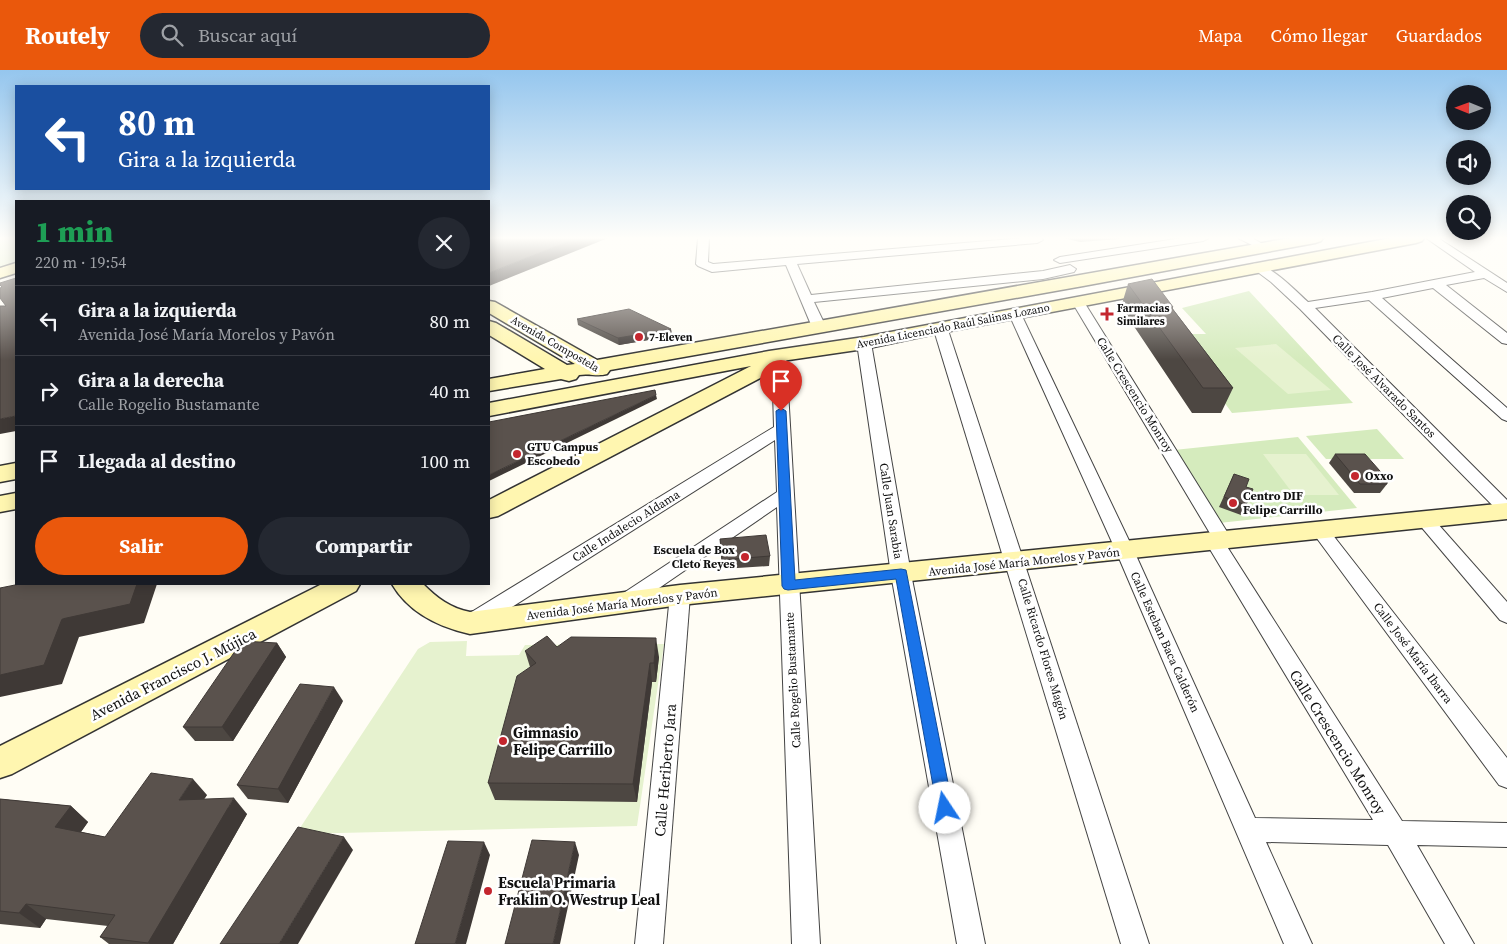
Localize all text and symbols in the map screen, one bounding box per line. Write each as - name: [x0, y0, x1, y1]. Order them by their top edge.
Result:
- search box: [140, 13, 490, 58]
- text: Routely: [25, 19, 110, 52]
- icon: search: [158, 21, 186, 49]
- text: Buscar aquí: [198, 22, 297, 48]
- text: Mapa: [1198, 23, 1243, 48]
- text: Cómo llegar: [1271, 23, 1368, 48]
- text: Guardados: [1396, 23, 1482, 48]
- north arrow: [1446, 85, 1491, 130]
- map controls: [1446, 85, 1491, 240]
- text: 80 m: [118, 99, 195, 147]
- icon: left: [35, 105, 100, 170]
- button: sound: [1446, 140, 1491, 185]
- text: Gira a la izquierda: [118, 144, 296, 174]
- button: search: [1446, 195, 1491, 240]
- text: 1 min: [35, 211, 113, 252]
- button: close: [418, 217, 470, 269]
- text: 220 m · 19:54: [35, 251, 126, 273]
- text: Gira a la izquierda: [78, 297, 237, 323]
- street label: Avenida Licenciado Raúl Salinas Lozano: [855, 300, 1051, 352]
- place label: Farmacias Similares: [1117, 301, 1169, 329]
- icon: left: [35, 307, 63, 335]
- text: 80 m: [429, 308, 470, 334]
- marker: Farmacias Similares: [1101, 308, 1113, 320]
- street label: Avenida Compostela: [508, 313, 602, 376]
- text: Avenida José María Morelos y Pavón: [78, 323, 335, 345]
- place label: 7-Eleven: [649, 330, 693, 345]
- marker: 7-Eleven: [633, 331, 645, 343]
- street label: Calle José Alvarado Santos: [1329, 331, 1439, 441]
- street label: Calle Crescencio Monroy: [1093, 334, 1178, 457]
- pin: [760, 360, 802, 411]
- text: Gira a la derecha: [78, 367, 224, 393]
- icon: arrive: [767, 367, 795, 395]
- icon: right: [35, 377, 63, 405]
- text: 40 m: [429, 378, 470, 404]
- text: Calle Rogelio Bustamante: [78, 393, 260, 415]
- place label: GTU Campus Escobedo: [527, 439, 599, 469]
- icon: arrive: [35, 447, 63, 475]
- text: Llegada al destino: [78, 448, 236, 474]
- text: 100 m: [420, 448, 470, 474]
- marker: GTU Campus Escobedo: [511, 448, 523, 460]
- street label: Calle Juan Sarabia: [876, 462, 907, 561]
- place label: Oxxo: [1365, 468, 1393, 484]
- marker: Oxxo: [1349, 470, 1361, 482]
- street label: Calle Indalecio Aldama: [569, 486, 684, 566]
- place label: Centro DIF Felipe Carrillo: [1243, 488, 1323, 518]
- marker: Centro DIF Felipe Carrillo: [1227, 497, 1239, 509]
- button: Salir: [35, 517, 248, 575]
- button: Compartir: [258, 517, 470, 575]
- place label: Escuela de Box Cleto Reyes: [653, 542, 736, 572]
- street label: Avenida José María Morelos y Pavón: [927, 544, 1121, 580]
- marker: Escuela de Box Cleto Reyes: [739, 551, 751, 563]
- street label: Calle Esteban Baca Calderón: [1127, 569, 1203, 715]
- street label: Calle Ricardo Flores Magón: [1014, 576, 1072, 722]
- street label: Avenida José María Morelos y Pavón: [525, 584, 719, 624]
- street label: Calle José María Ibarra: [1370, 599, 1457, 707]
- street label: Calle Rogelio Bustamante: [781, 612, 805, 748]
- street label: Avenida Francisco J. Mújica: [86, 623, 260, 725]
- street label: Calle Crescencio Monroy: [1285, 666, 1391, 819]
- street label: Calle Heriberto Jara: [649, 702, 681, 837]
- place label: Gimnasio Felipe Carrillo: [513, 722, 613, 760]
- marker: Gimnasio Felipe Carrillo: [497, 735, 509, 747]
- position arrow: [918, 781, 970, 833]
- place label: Escuela Primaria Fraklin O. Westrup Leal: [498, 872, 660, 910]
- marker: Escuela Primaria Fraklin O. Westrup Leal: [482, 885, 494, 897]

